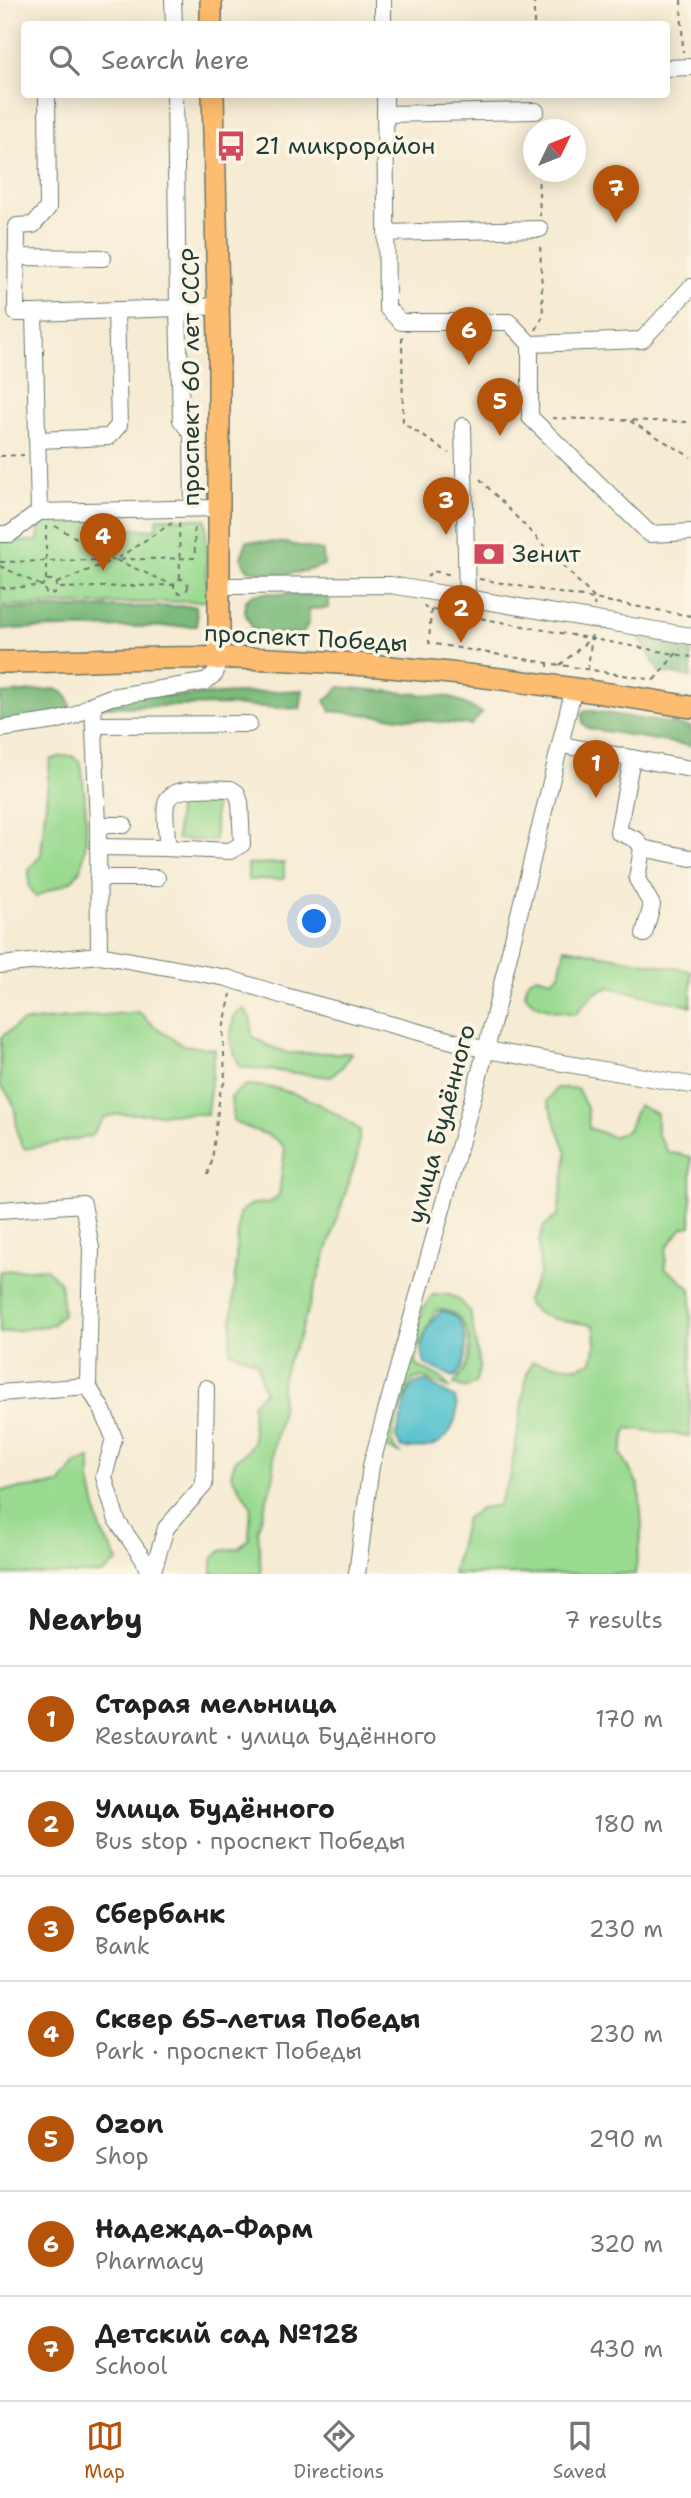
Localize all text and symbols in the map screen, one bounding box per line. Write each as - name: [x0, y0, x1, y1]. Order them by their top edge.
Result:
- search box: [21, 21, 670, 98]
- icon: search: [45, 41, 83, 79]
- text: Search here: [101, 42, 250, 77]
- north arrow: [523, 119, 586, 182]
- bus stop icon: 21 микрорайон: [214, 129, 248, 163]
- place label: 21 микрорайон: [254, 130, 435, 162]
- pin: 7: [593, 165, 639, 223]
- street label: проспект 60 лет СССР: [175, 248, 207, 506]
- pin: 6: [446, 307, 492, 365]
- pin: 5: [477, 378, 523, 436]
- pin: 3: [423, 477, 469, 535]
- pin: 4: [80, 513, 126, 571]
- bank icon: Зенит: [472, 537, 506, 571]
- place label: Зенит: [512, 538, 582, 570]
- pin: 2: [438, 585, 484, 643]
- street label: проспект Победы: [203, 617, 409, 659]
- pin: 1: [573, 740, 619, 798]
- your location: [297, 904, 331, 938]
- street label: улица Будённого: [399, 1021, 483, 1227]
- text: Nearby: [28, 1599, 143, 1640]
- text: 7 results: [564, 1605, 663, 1635]
- text: Старая мельница: [95, 1686, 337, 1721]
- text: 1: [46, 1704, 56, 1734]
- text: 170 m: [595, 1704, 663, 1734]
- text: Restaurant · улица Будённого: [95, 1721, 437, 1751]
- text: Улица Будённого: [95, 1791, 335, 1826]
- text: 2: [43, 1809, 59, 1839]
- text: 180 m: [594, 1809, 663, 1839]
- text: Bus stop · проспект Победы: [95, 1826, 405, 1856]
- text: Сбербанк: [95, 1896, 225, 1931]
- text: 3: [43, 1914, 59, 1944]
- text: 230 m: [589, 1914, 663, 1944]
- text: Bank: [95, 1931, 150, 1961]
- text: Сквер 65-летия Победы: [95, 2001, 420, 2036]
- text: 4: [43, 2019, 59, 2049]
- text: 230 m: [589, 2019, 663, 2049]
- text: Park · проспект Победы: [95, 2036, 362, 2066]
- text: Ozon: [95, 2106, 164, 2141]
- text: 5: [44, 2124, 58, 2154]
- text: 290 m: [589, 2124, 663, 2154]
- text: Shop: [95, 2141, 149, 2171]
- text: Надежда-Фарм: [95, 2211, 313, 2246]
- text: 6: [43, 2229, 59, 2259]
- text: 320 m: [589, 2229, 663, 2259]
- text: Pharmacy: [95, 2246, 204, 2276]
- text: Детский сад №128: [95, 2316, 359, 2351]
- text: 7: [43, 2334, 59, 2364]
- text: 430 m: [589, 2334, 663, 2364]
- text: School: [95, 2351, 167, 2381]
- tab: Map: [84, 2417, 125, 2484]
- tab: Directions: [294, 2417, 384, 2484]
- tab: Saved: [553, 2417, 607, 2484]

